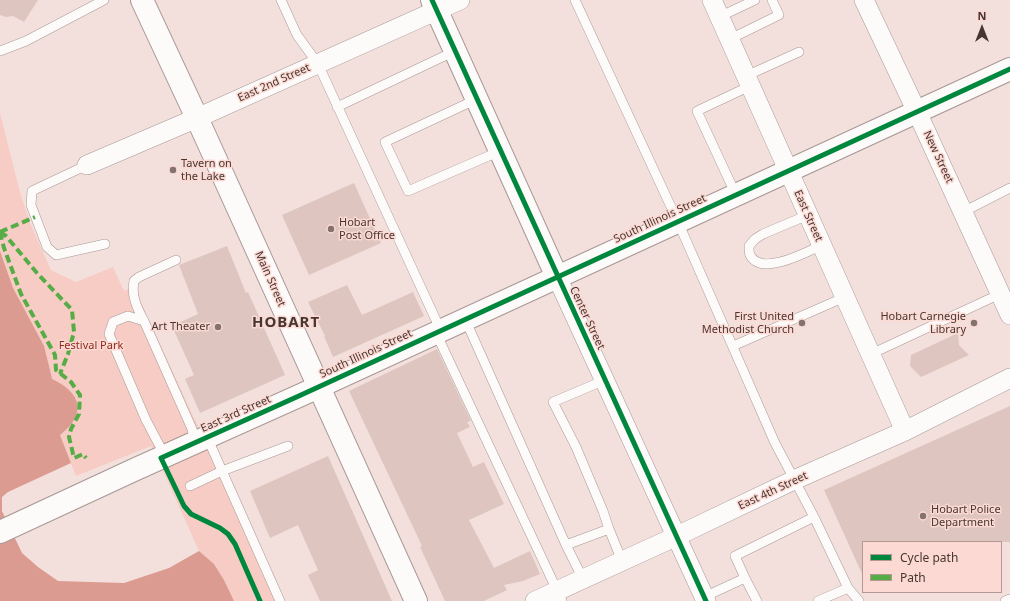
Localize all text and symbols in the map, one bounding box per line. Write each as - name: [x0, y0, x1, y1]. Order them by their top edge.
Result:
- north arrow: [962, 8, 1002, 48]
- text: N: [978, 8, 986, 23]
- street label: East 2nd Street: [236, 61, 312, 105]
- street label: New Street: [920, 129, 956, 185]
- place label: Tavern on the Lake: [181, 157, 232, 183]
- marker: Tavern on the Lake: [168, 165, 178, 175]
- street label: East Street: [791, 188, 825, 244]
- street label: South Illinois Street: [612, 192, 708, 246]
- place label: Hobart Post Office: [339, 216, 395, 242]
- marker: Hobart Post Office: [326, 224, 336, 234]
- street label: Main Street: [252, 249, 288, 309]
- street label: Center Street: [567, 284, 607, 352]
- place label: First United Methodist Church: [702, 310, 794, 336]
- place label: Hobart Carnegie Library: [880, 310, 966, 336]
- district label: HOBART: [252, 314, 320, 332]
- marker: First United Methodist Church: [797, 318, 807, 328]
- marker: Hobart Carnegie Library: [969, 318, 979, 328]
- place label: Art Theater: [152, 320, 210, 334]
- marker: Art Theater: [213, 322, 223, 332]
- street label: South Illinois Street: [318, 327, 414, 381]
- park label: Festival Park: [59, 339, 123, 353]
- street label: East 3rd Street: [199, 393, 273, 435]
- street label: East 4th Street: [736, 469, 810, 513]
- place label: Hobart Police Department: [931, 503, 1001, 529]
- marker: Hobart Police Department: [918, 511, 928, 521]
- legend: [862, 541, 1002, 593]
- text: Cycle path: [900, 549, 958, 566]
- text: Path: [900, 569, 926, 586]

